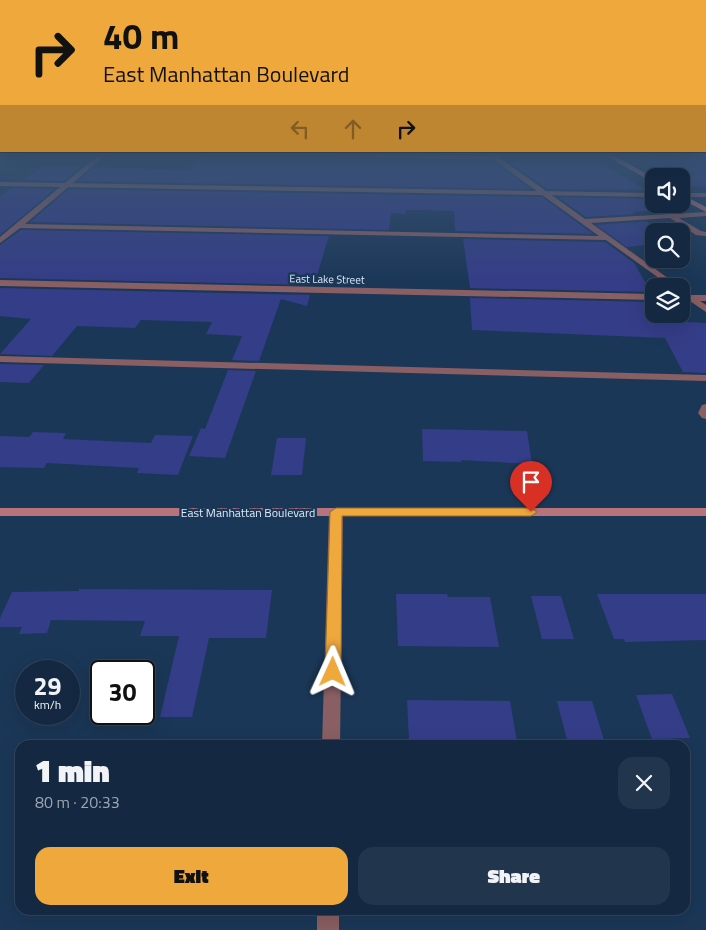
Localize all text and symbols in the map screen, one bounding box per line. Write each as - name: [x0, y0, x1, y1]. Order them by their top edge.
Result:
- text: 40 m: [103, 9, 179, 63]
- icon: right: [20, 20, 85, 85]
- text: East Manhattan Boulevard: [103, 57, 350, 91]
- icon: left: [286, 115, 314, 143]
- icon: ahead: [339, 115, 367, 143]
- icon: right: [392, 115, 420, 143]
- map controls: [645, 168, 690, 323]
- button: sound: [645, 168, 690, 213]
- button: search: [645, 223, 690, 268]
- street label: East Lake Street: [289, 270, 365, 288]
- button: layers: [645, 278, 690, 323]
- pin: [510, 461, 552, 512]
- icon: arrive: [517, 468, 545, 496]
- street label: East Manhattan Boulevard: [181, 503, 315, 522]
- position arrow: [306, 645, 358, 697]
- speed limit sign: 30: [90, 660, 155, 725]
- text: 29: [33, 667, 62, 705]
- text: km/h: [34, 695, 61, 714]
- text: 1 min: [35, 748, 110, 794]
- button: close: [618, 757, 670, 809]
- text: 80 m · 20:33: [35, 790, 120, 814]
- button: Exit: [35, 847, 348, 905]
- button: Share: [358, 847, 670, 905]

